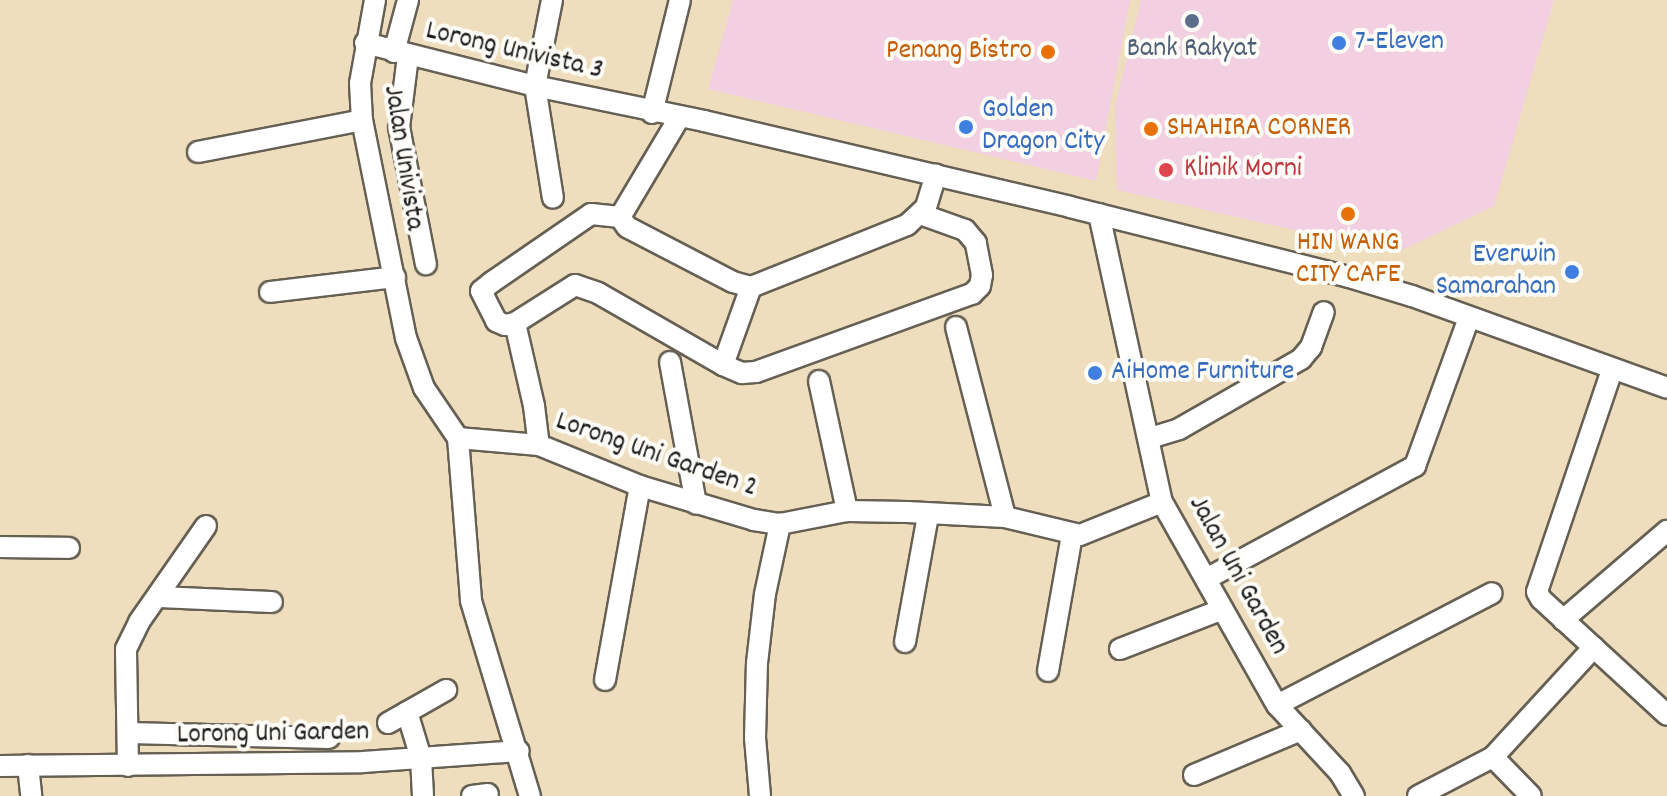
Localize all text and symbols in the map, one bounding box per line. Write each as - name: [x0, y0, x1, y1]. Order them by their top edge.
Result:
- marker: Bank Rakyat: [1183, 12, 1201, 30]
- street label: Lorong Univista 3: [422, 15, 606, 89]
- place label: 7-Eleven: [1355, 26, 1444, 60]
- place label: Bank Rakyat: [1127, 33, 1257, 67]
- marker: 7-Eleven: [1330, 34, 1348, 52]
- place label: Penang Bistro: [886, 35, 1032, 69]
- marker: Penang Bistro: [1039, 43, 1057, 61]
- street label: Jalan Univista: [374, 83, 430, 233]
- place label: Golden Dragon City: [982, 94, 1105, 160]
- place label: SHAHIRA CORNER: [1167, 112, 1351, 146]
- marker: Golden Dragon City: [957, 118, 975, 136]
- marker: SHAHIRA CORNER: [1142, 120, 1160, 138]
- place label: Klinik Morni: [1184, 153, 1302, 187]
- marker: Klinik Morni: [1155, 159, 1177, 181]
- marker: HIN WANG CITY CAFE: [1339, 205, 1357, 223]
- place label: HIN WANG CITY CAFE: [1296, 227, 1400, 293]
- place label: Everwin Samarahan: [1436, 239, 1556, 305]
- marker: Everwin Samarahan: [1563, 263, 1581, 281]
- place label: AiHome Furniture: [1111, 356, 1294, 390]
- marker: AiHome Furniture: [1086, 364, 1104, 382]
- street label: Lorong Uni Garden 2: [551, 406, 761, 506]
- street label: Jalan Uni Garden: [1180, 491, 1294, 661]
- street label: Lorong Uni Garden: [177, 717, 369, 753]

